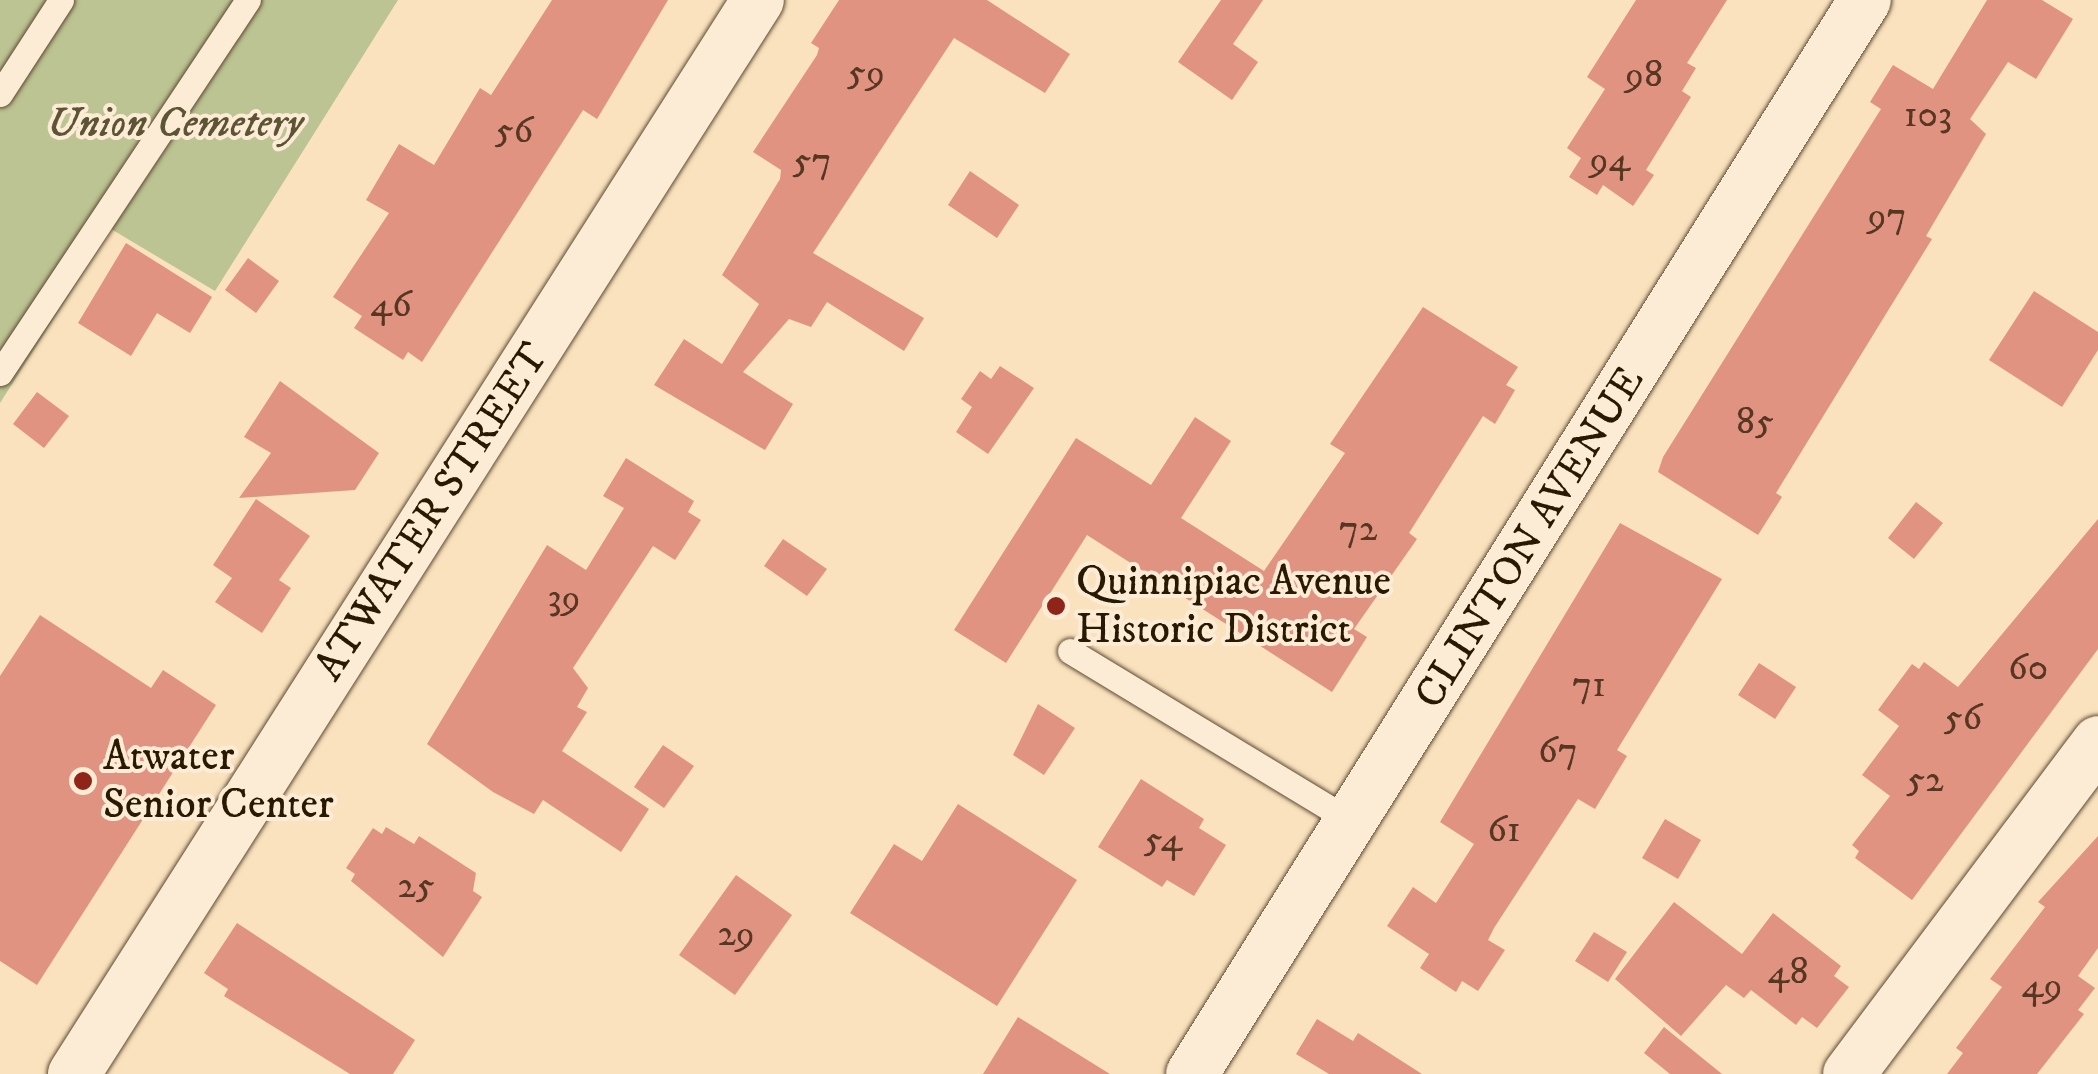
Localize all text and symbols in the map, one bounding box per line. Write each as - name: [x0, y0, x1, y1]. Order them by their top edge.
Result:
- house number: 59: [847, 51, 885, 97]
- house number: 98: [1625, 53, 1663, 99]
- house number: 103: [1904, 93, 1952, 139]
- park label: Union Cemetery: [47, 99, 303, 149]
- house number: 56: [495, 109, 533, 155]
- house number: 94: [1590, 138, 1630, 184]
- house number: 57: [793, 139, 831, 185]
- house number: 97: [1868, 194, 1906, 240]
- house number: 46: [370, 283, 412, 329]
- street label: ATWATER STREET: [304, 334, 560, 690]
- street label: CLINTON AVENUE: [1404, 358, 1656, 718]
- house number: 85: [1736, 400, 1774, 446]
- house number: 72: [1339, 507, 1377, 553]
- place label: Quinnipiac Avenue Historic District: [1076, 557, 1391, 656]
- house number: 39: [547, 576, 581, 622]
- marker: Quinnipiac Avenue Historic District: [1045, 595, 1067, 617]
- house number: 60: [2008, 646, 2048, 692]
- house number: 71: [1572, 663, 1606, 709]
- house number: 56: [1944, 696, 1982, 742]
- house number: 67: [1538, 729, 1578, 775]
- place label: Atwater Senior Center: [103, 732, 334, 830]
- house number: 52: [1906, 758, 1944, 804]
- marker: Atwater Senior Center: [72, 770, 94, 792]
- house number: 61: [1487, 808, 1521, 854]
- house number: 54: [1144, 818, 1182, 864]
- house number: 25: [397, 864, 435, 910]
- house number: 29: [717, 912, 755, 958]
- house number: 48: [1768, 950, 1808, 996]
- house number: 49: [2022, 964, 2062, 1010]

